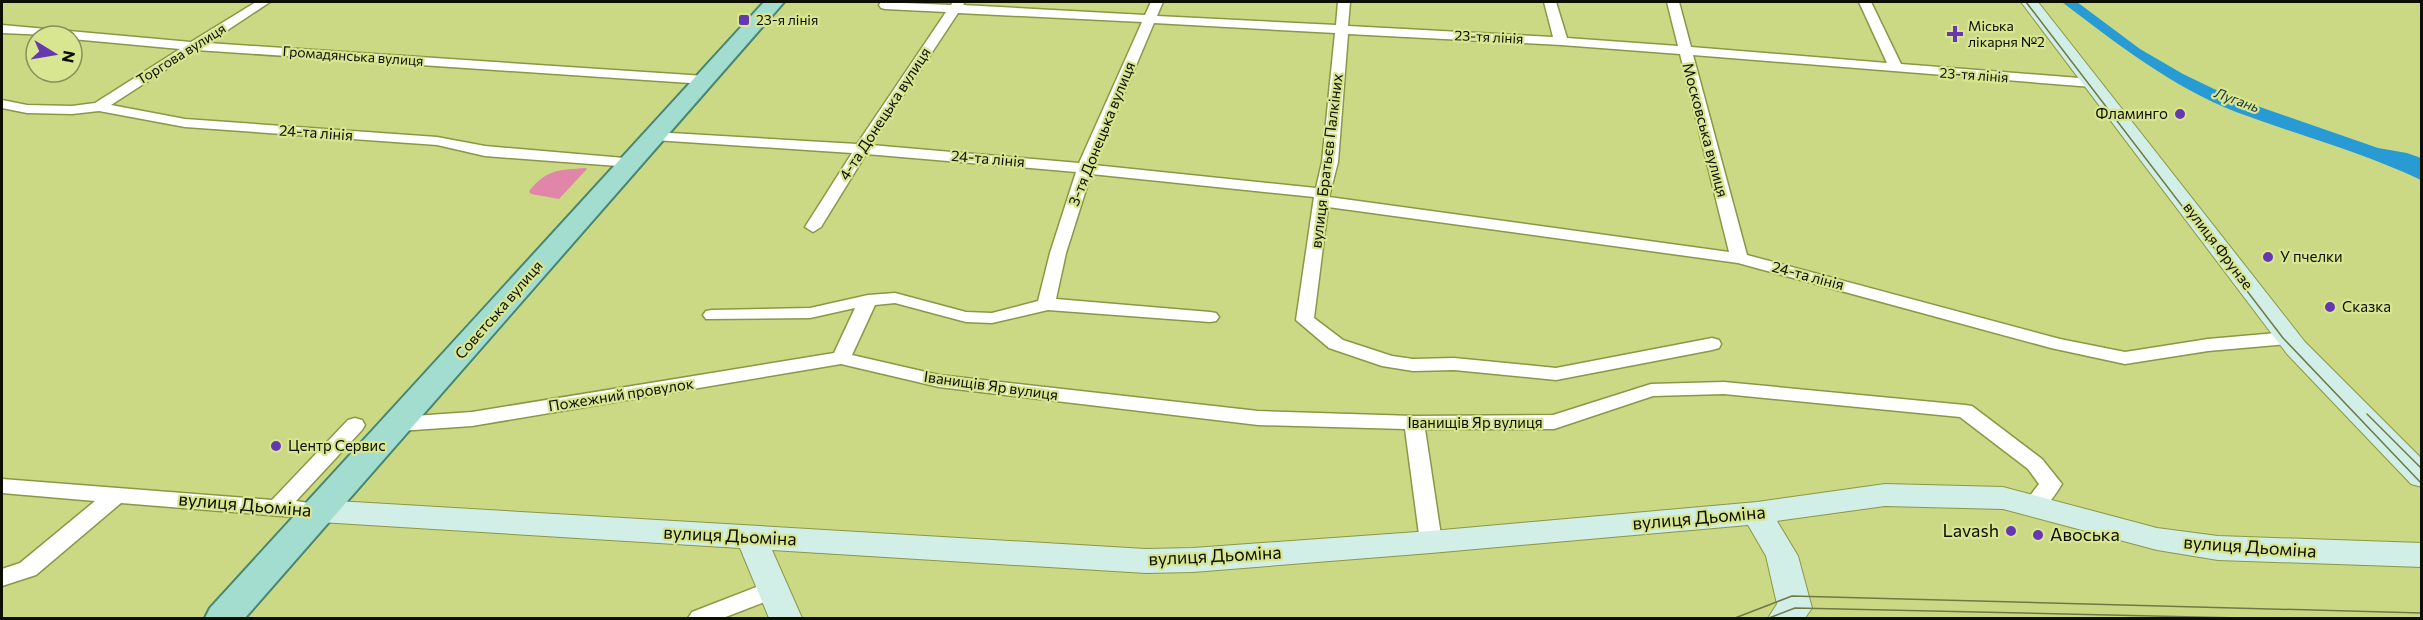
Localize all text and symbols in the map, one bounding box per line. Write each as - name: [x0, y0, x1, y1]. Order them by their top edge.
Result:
- place label: 23-я лінія: [756, 11, 818, 28]
- marker: 23-я лінія: [737, 13, 751, 27]
- place label: Міська лікарня №2: [1968, 17, 2045, 50]
- street label: Торгова вулиця: [133, 19, 228, 88]
- north arrow: [24, 24, 84, 84]
- marker: Міська лікарня №2: [1946, 25, 1964, 43]
- street label: 23-тя лінія: [1454, 26, 1524, 47]
- street label: Громадянська вулиця: [282, 42, 424, 69]
- street label: 4-та Донецька вулиця: [835, 44, 934, 183]
- text: N: [59, 49, 80, 65]
- street label: 3-тя Донецька вулиця: [1064, 59, 1138, 208]
- street label: Московська вулиця: [1679, 61, 1733, 199]
- street label: 23-тя лінія: [1939, 64, 2009, 85]
- street label: вулиця Братьєв Палкіних: [1306, 73, 1346, 249]
- water label: Лугань: [2212, 83, 2262, 115]
- place label: Фламинго: [2096, 104, 2168, 122]
- marker: Фламинго: [2173, 107, 2187, 121]
- street label: 24-та лінія: [279, 120, 354, 144]
- street label: 24-та лінія: [950, 146, 1026, 170]
- street label: вулиця Фрунзе: [2180, 198, 2258, 293]
- place label: У пчелки: [2280, 247, 2343, 265]
- marker: У пчелки: [2261, 250, 2275, 264]
- street label: Совєтська вулиця: [451, 256, 546, 362]
- street label: 24-та лінія: [1770, 257, 1846, 293]
- place label: Сказка: [2342, 297, 2391, 315]
- marker: Сказка: [2323, 300, 2337, 314]
- street label: Іванищів Яр вулиця: [923, 367, 1059, 403]
- street label: Пожежний провулок: [547, 374, 695, 414]
- street label: Іванищів Яр вулиця: [1407, 413, 1543, 431]
- place label: Центр Сервис: [288, 436, 386, 454]
- marker: Центр Сервис: [269, 439, 283, 453]
- street label: вулиця Дьоміна: [178, 487, 312, 521]
- street label: вулиця Дьоміна: [1632, 500, 1766, 534]
- place label: Lavash: [1943, 519, 1999, 541]
- street label: вулиця Дьоміна: [663, 521, 797, 549]
- place label: Авоська: [2050, 523, 2120, 545]
- marker: Lavash: [2004, 524, 2018, 538]
- marker: Авоська: [2031, 528, 2045, 542]
- street label: вулиця Дьоміна: [2183, 530, 2317, 562]
- street label: вулиця Дьоміна: [1148, 541, 1282, 569]

